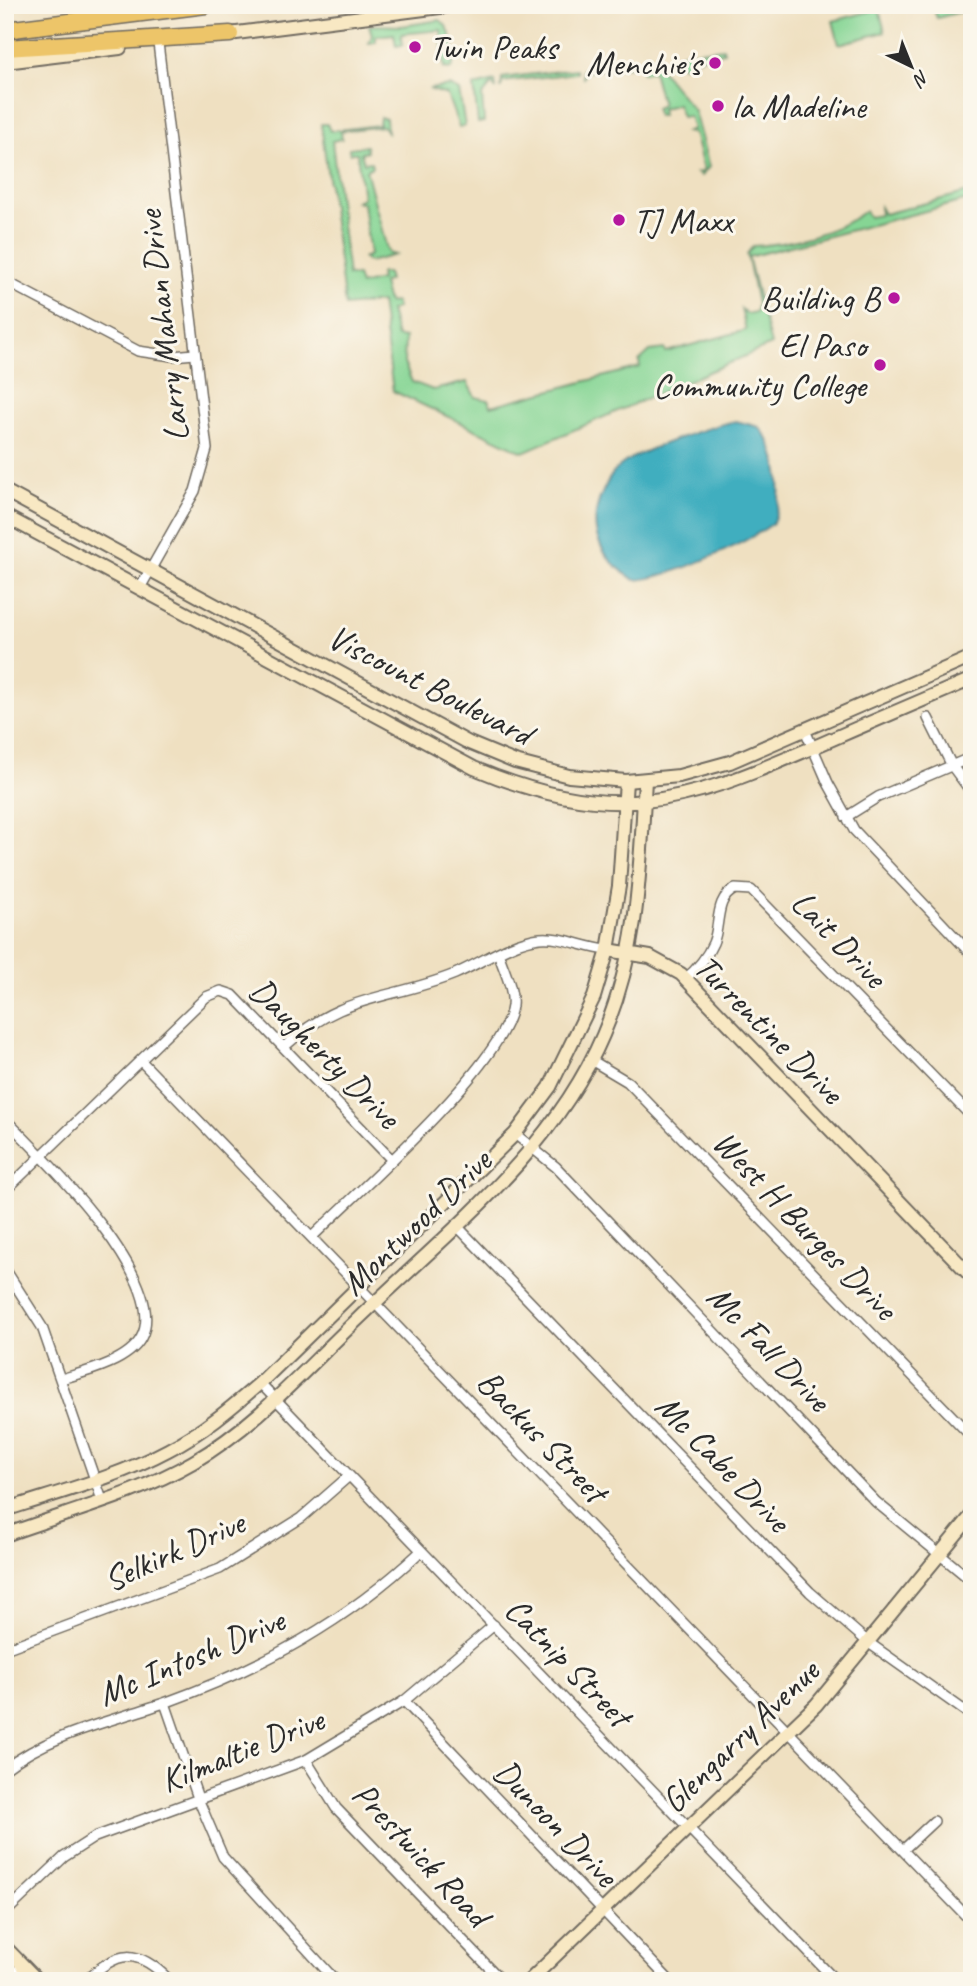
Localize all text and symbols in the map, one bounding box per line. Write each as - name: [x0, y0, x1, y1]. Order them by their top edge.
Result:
- place label: Twin Peaks: [429, 25, 560, 70]
- north arrow: [876, 32, 946, 102]
- marker: Twin Peaks: [407, 39, 423, 55]
- place label: Menchie's: [587, 41, 704, 86]
- marker: Menchie's: [707, 55, 723, 71]
- text: N: [907, 65, 934, 93]
- place label: la Madeline: [732, 84, 868, 129]
- marker: la Madeline: [710, 98, 726, 114]
- place label: TJ Maxx: [633, 198, 736, 243]
- street label: Larry Mahan Drive: [126, 205, 200, 444]
- marker: TJ Maxx: [611, 212, 627, 228]
- place label: Building B: [761, 276, 883, 321]
- marker: Building B: [886, 290, 902, 306]
- place label: El Paso Community College: [653, 323, 870, 408]
- marker: El Paso Community College: [872, 357, 888, 373]
- street label: Viscount Boulevard: [320, 614, 544, 758]
- street label: Lait Drive: [781, 881, 898, 999]
- street label: Turrentine Drive: [684, 944, 855, 1115]
- street label: Daugherty Drive: [240, 968, 412, 1140]
- street label: West H Burges Drive: [703, 1120, 909, 1331]
- street label: Montwood Drive: [331, 1137, 503, 1305]
- street label: Mc Fall Drive: [697, 1275, 842, 1423]
- street label: Backus Street: [467, 1360, 620, 1515]
- street label: Mc Cabe Drive: [646, 1384, 802, 1544]
- street label: Selkirk Drive: [97, 1499, 254, 1602]
- street label: Catnip Street: [495, 1588, 644, 1740]
- street label: Mc Intosh Drive: [91, 1597, 294, 1716]
- street label: Glengarry Avenue: [651, 1648, 831, 1823]
- street label: Kilmaltie Drive: [154, 1696, 333, 1803]
- street label: Dunoon Drive: [484, 1750, 630, 1898]
- street label: Prestwick Road: [343, 1772, 503, 1940]

